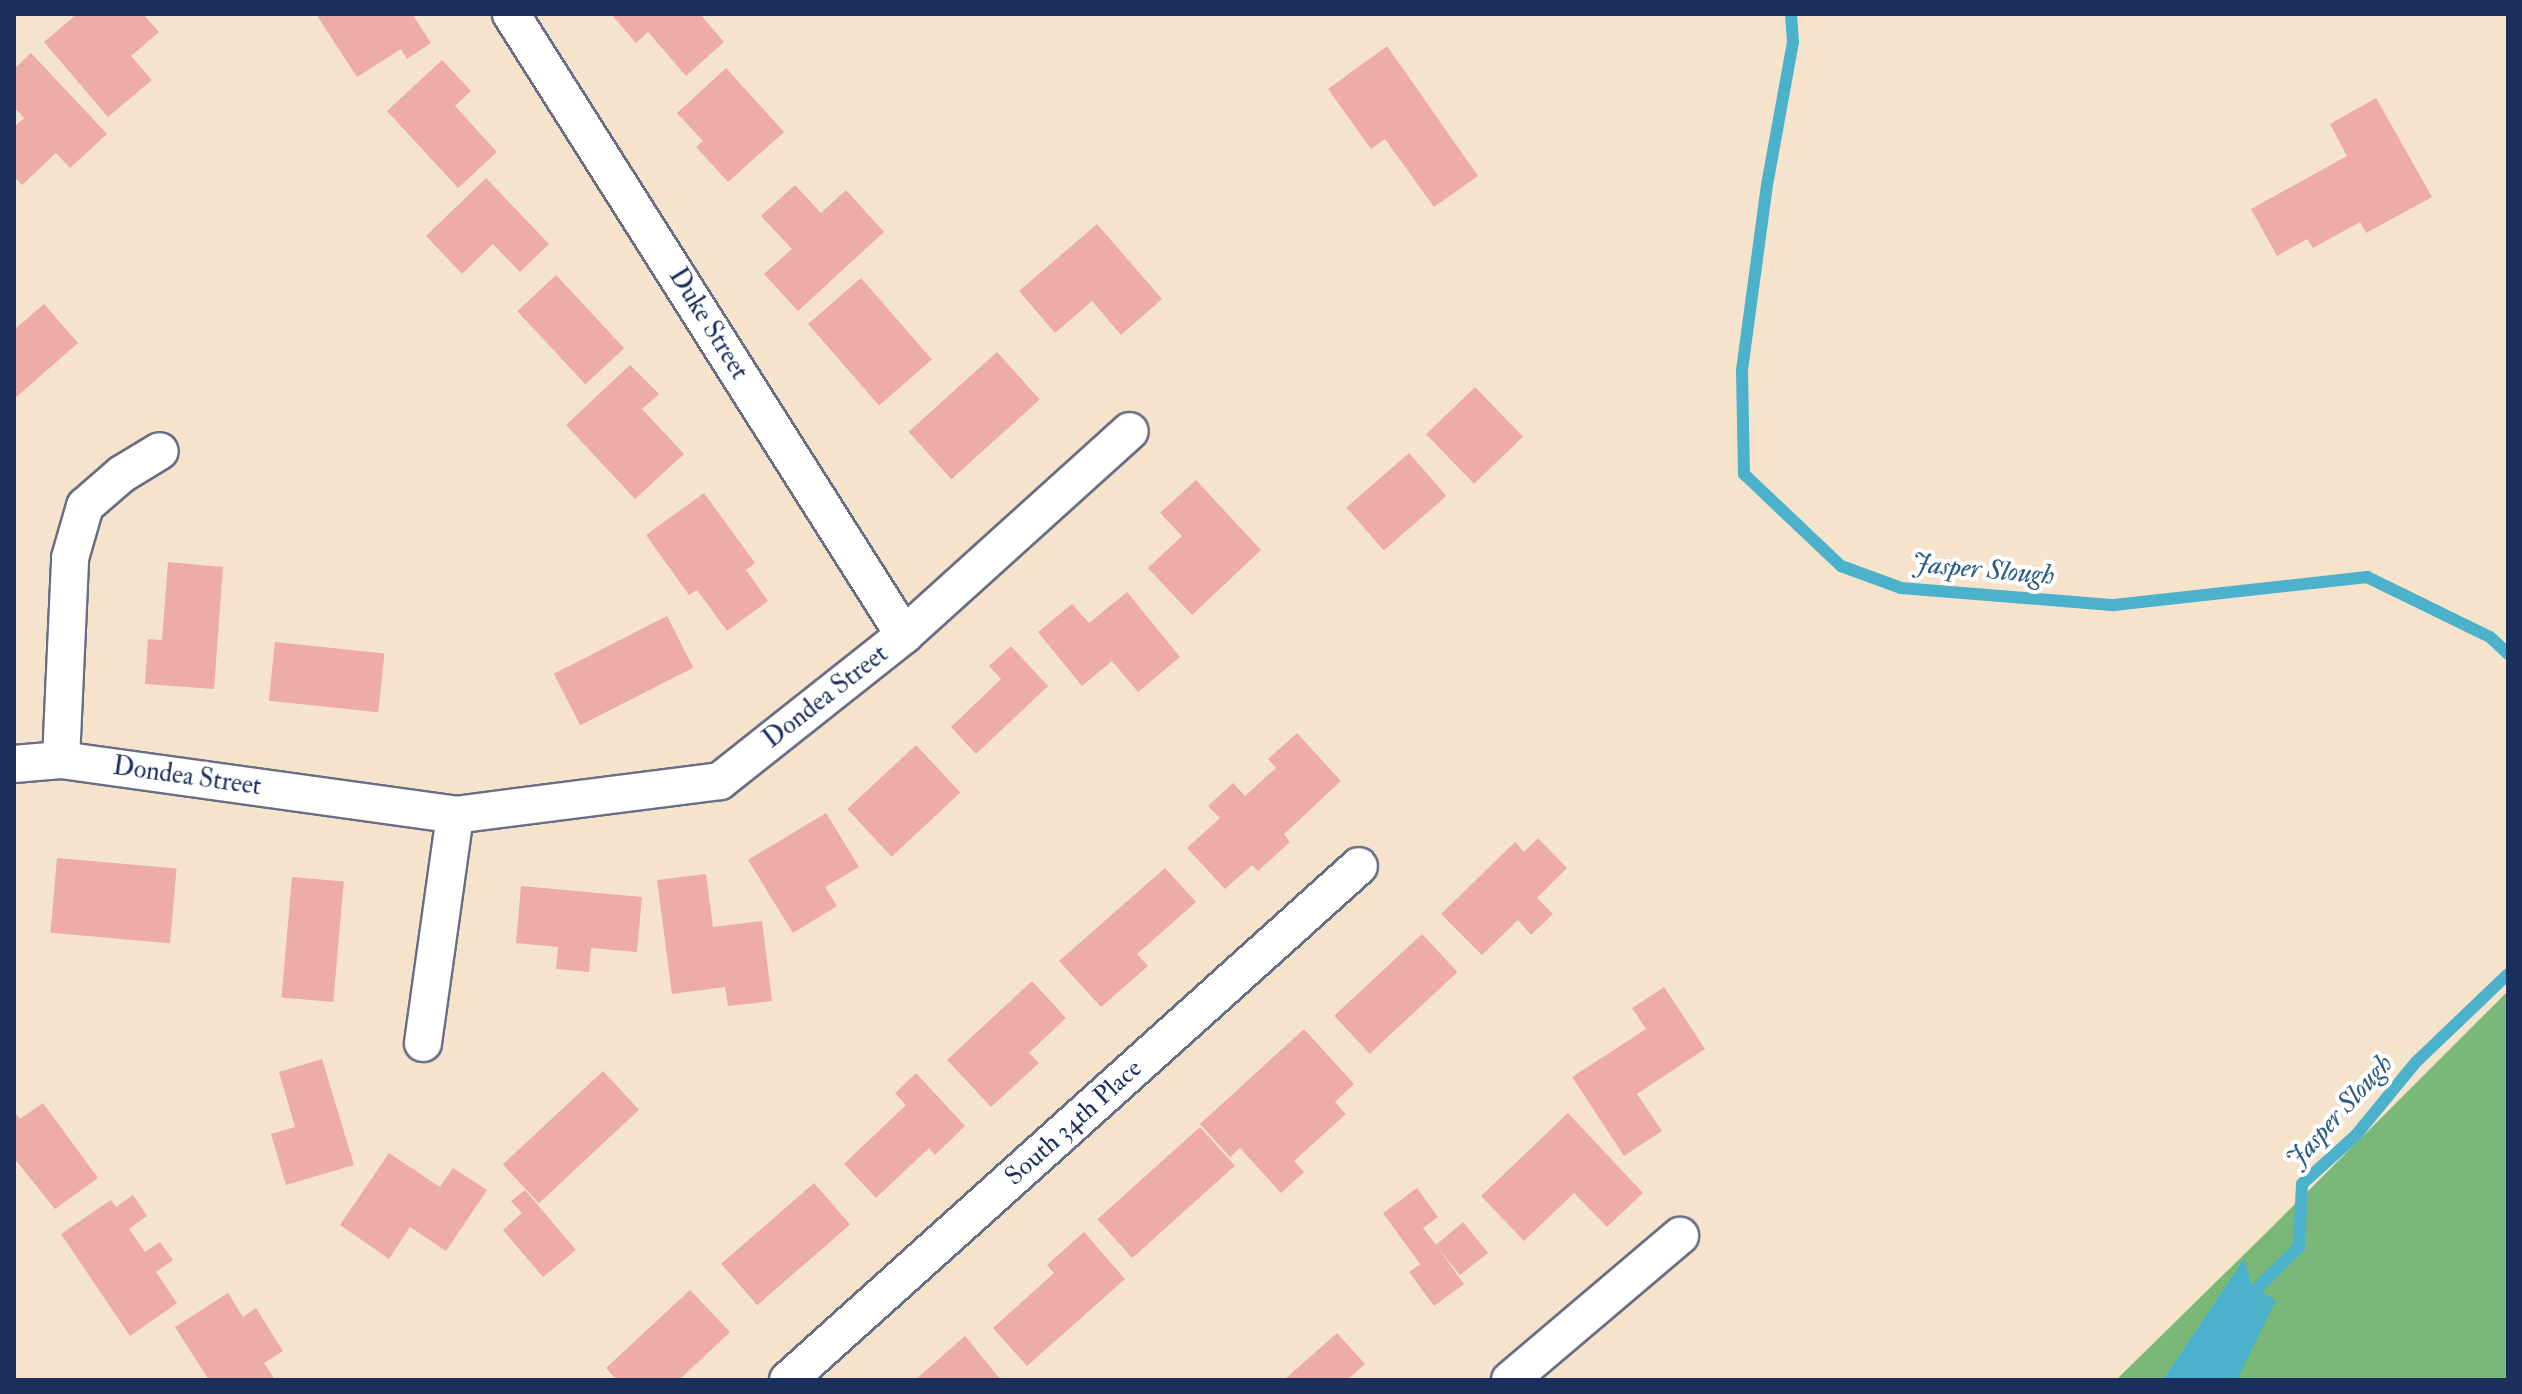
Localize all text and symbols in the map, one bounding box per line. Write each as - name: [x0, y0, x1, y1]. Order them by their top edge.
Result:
- street label: Duke Street: [661, 262, 755, 386]
- water label: Jasper Slough: [1910, 547, 2056, 593]
- street label: Dondea Street: [757, 639, 895, 755]
- street label: Dondea Street: [111, 751, 263, 803]
- water label: Jasper Slough: [2280, 1048, 2400, 1176]
- street label: South 34th Place: [999, 1053, 1149, 1193]

